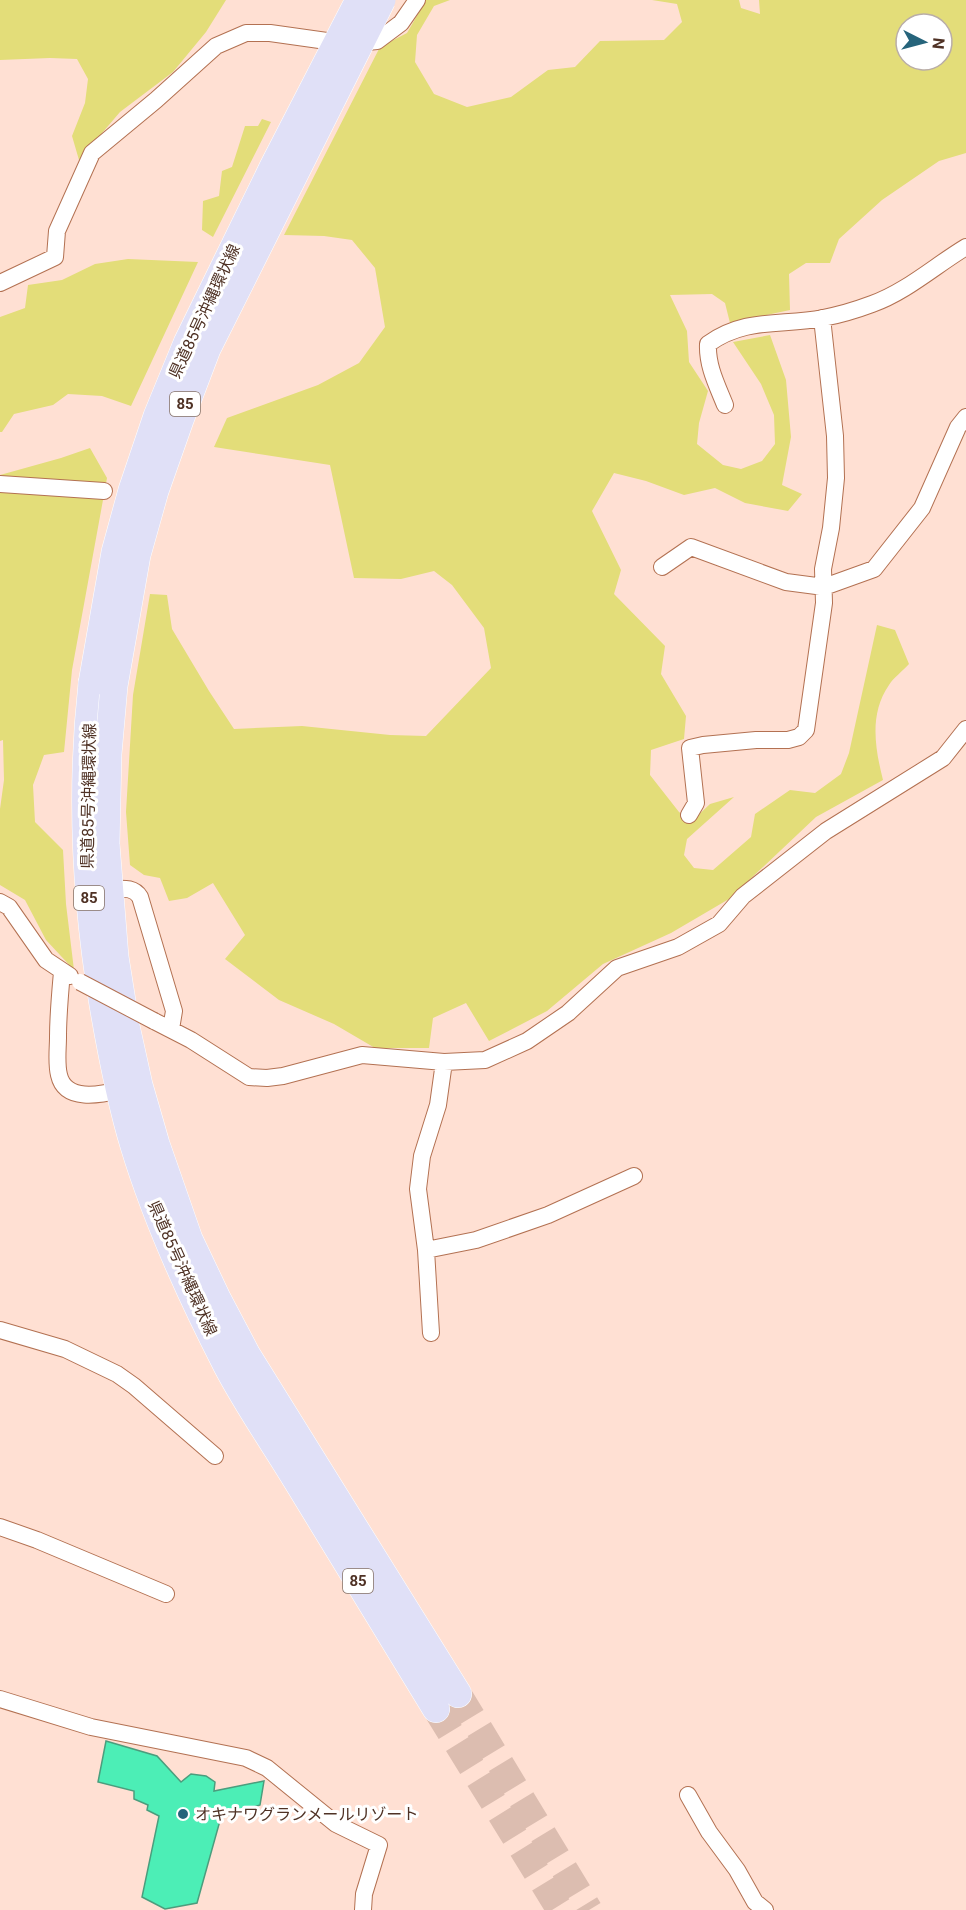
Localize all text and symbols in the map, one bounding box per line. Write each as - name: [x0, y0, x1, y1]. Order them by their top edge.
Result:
- north arrow: [894, 12, 954, 72]
- text: N: [928, 37, 948, 50]
- street label: 県道85号沖縄環状線: [165, 241, 244, 381]
- road number: 85: [170, 392, 200, 416]
- street label: 県道85号沖縄環状線: [78, 723, 99, 869]
- road number: 85: [74, 886, 104, 910]
- street label: 県道85号沖縄環状線: [144, 1198, 221, 1339]
- road number: 85: [343, 1569, 373, 1593]
- place label: オキナワグランメールリゾート: [195, 1805, 419, 1824]
- marker: オキナワグランメールリゾート: [176, 1807, 190, 1821]

